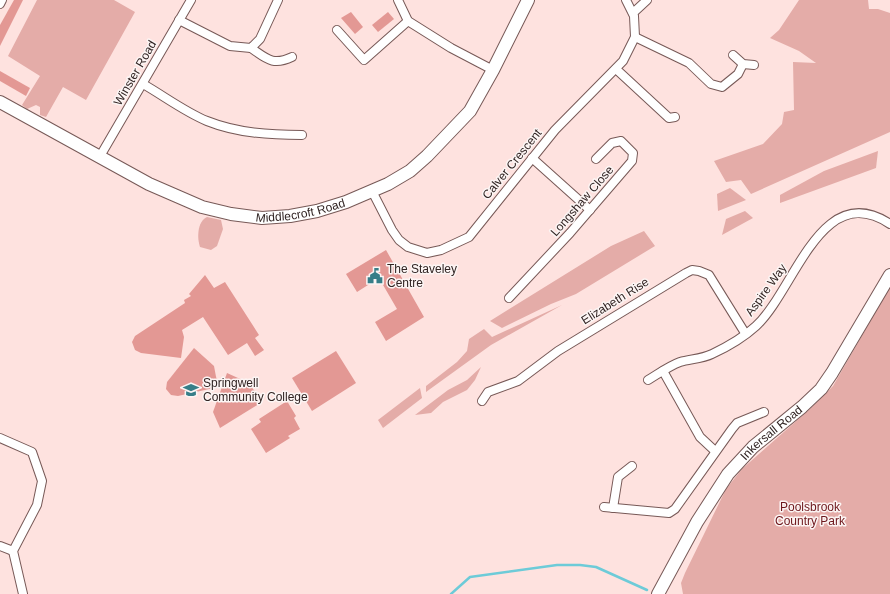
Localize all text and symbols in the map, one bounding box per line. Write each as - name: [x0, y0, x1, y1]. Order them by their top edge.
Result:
- street label: Winster Road: [111, 38, 159, 108]
- street label: Calver Crescent: [479, 126, 545, 202]
- street label: Longshaw Close: [548, 163, 617, 239]
- street label: Middlecroft Road: [255, 196, 347, 225]
- street label: Aspire Way: [742, 261, 790, 319]
- place label: The Staveley Centre: [387, 262, 457, 290]
- public building icon: The Staveley Centre: [366, 267, 384, 285]
- street label: Elizabeth Rise: [579, 275, 652, 327]
- place label: Springwell Community College: [203, 376, 308, 404]
- school or university icon: Springwell Community College: [182, 381, 200, 399]
- street label: Inkersall Road: [738, 403, 805, 463]
- park label: Poolsbrook Country Park: [775, 500, 846, 528]

